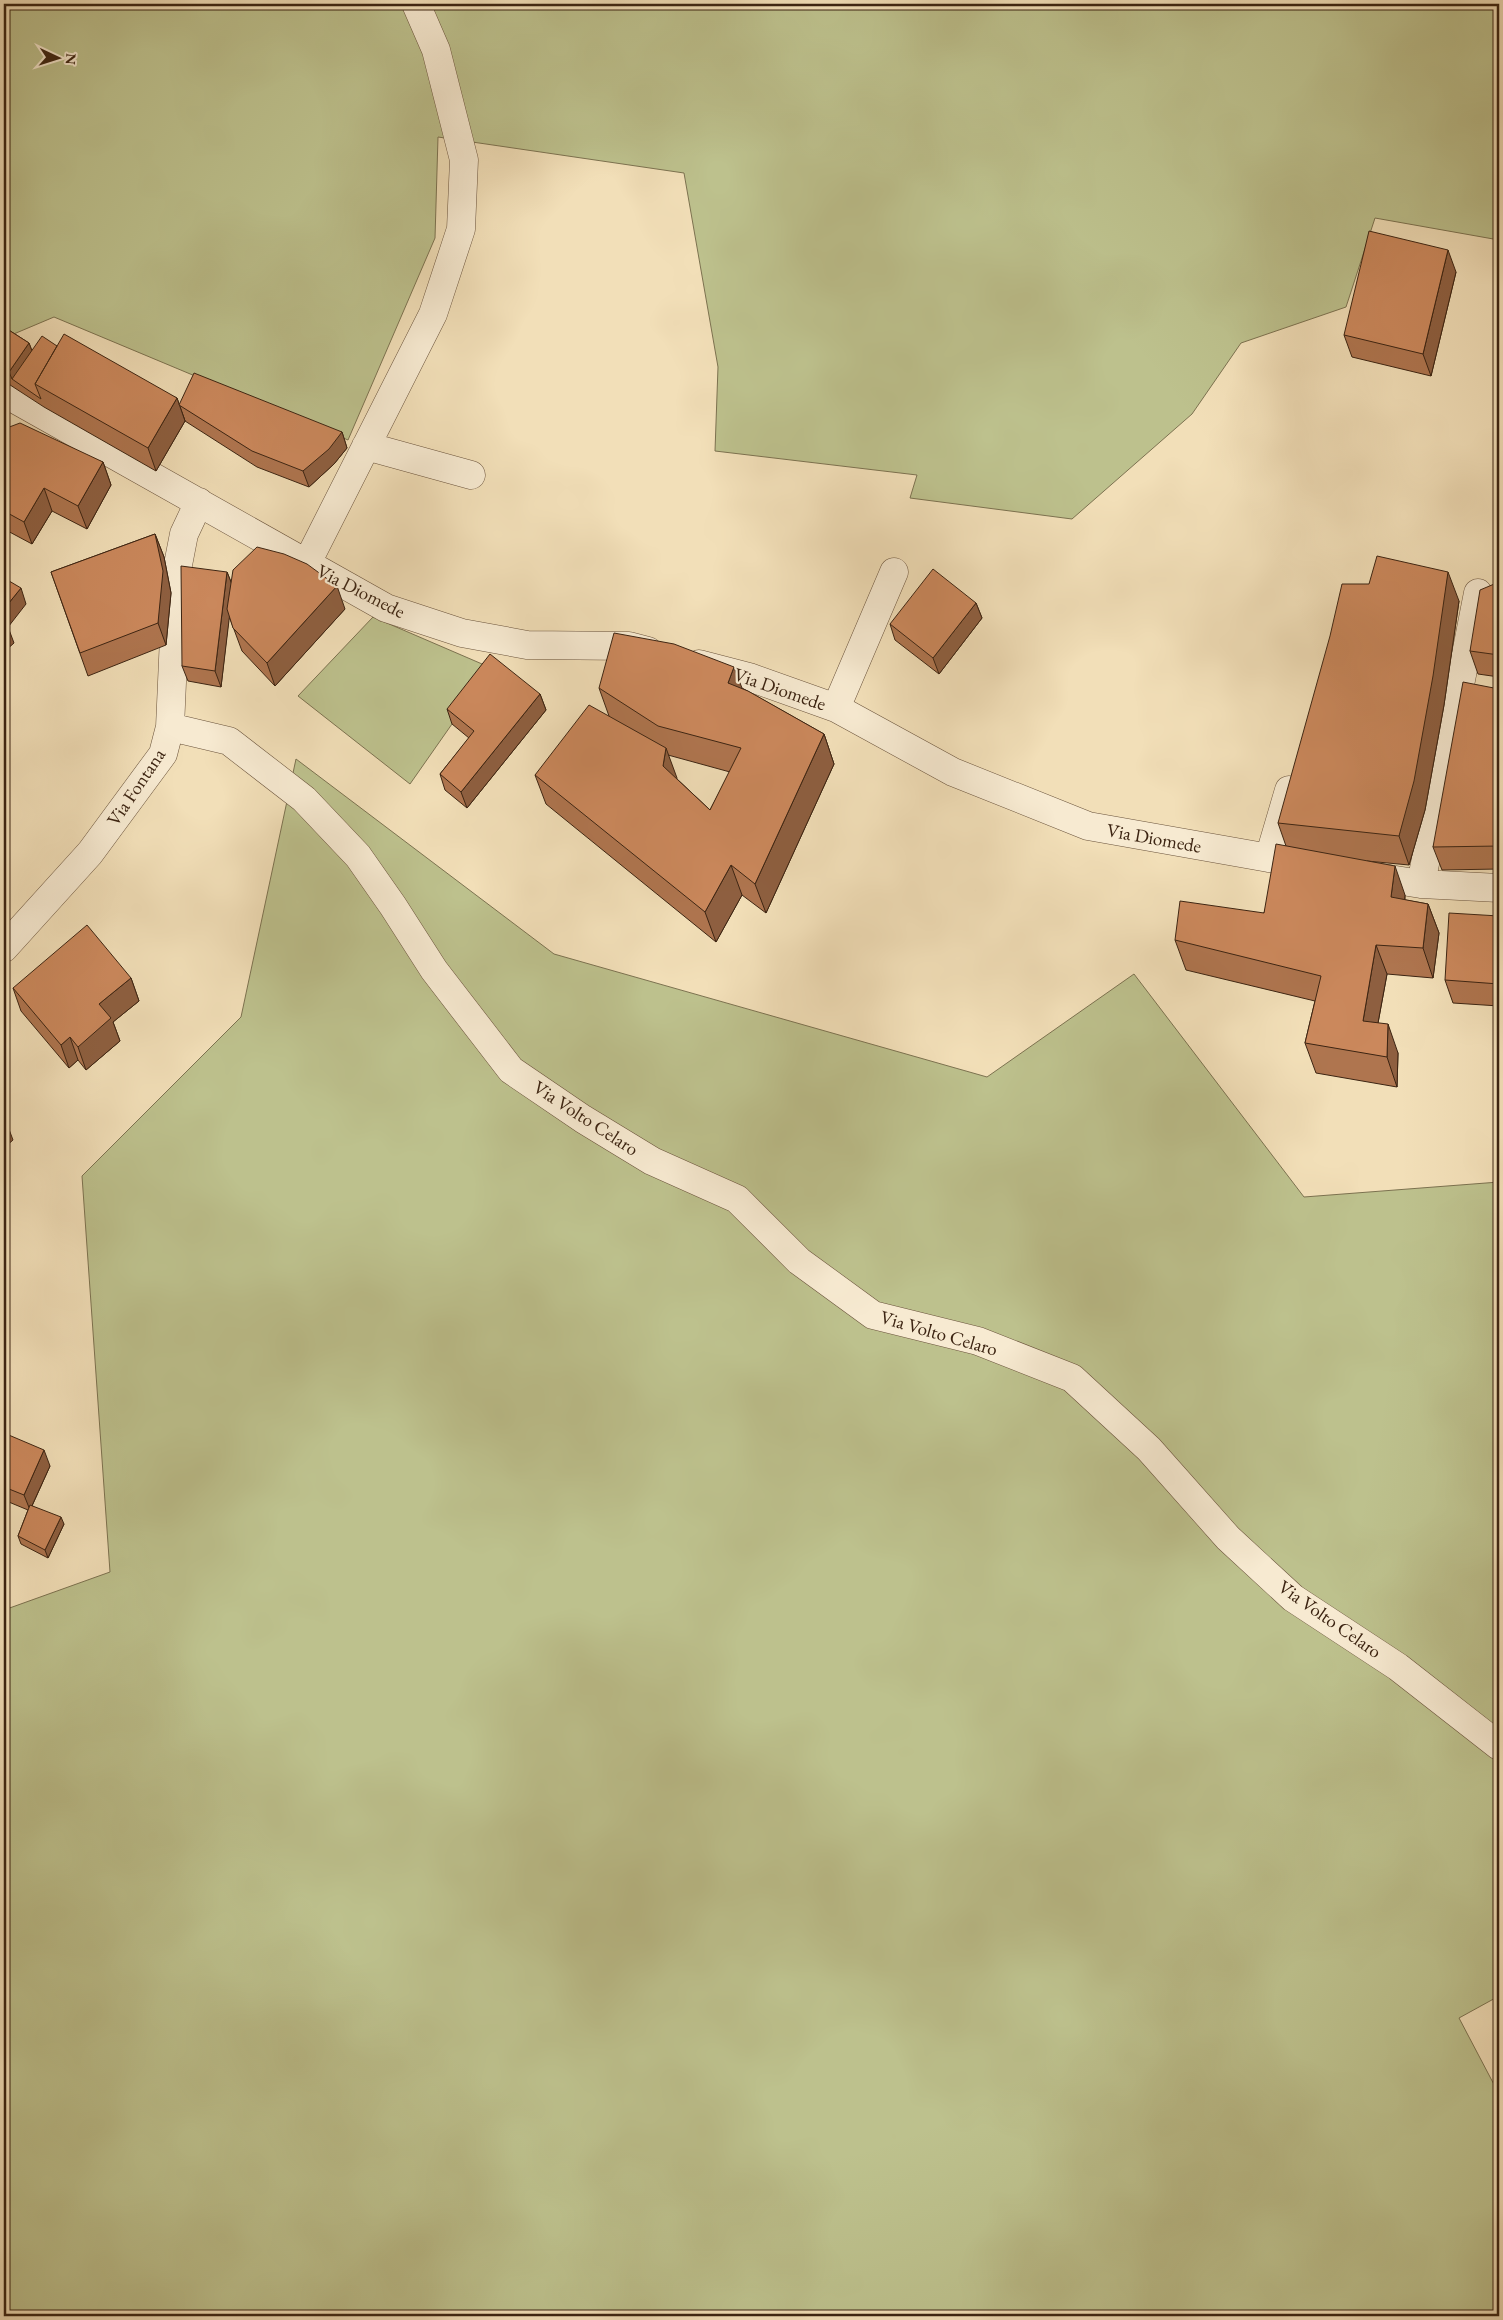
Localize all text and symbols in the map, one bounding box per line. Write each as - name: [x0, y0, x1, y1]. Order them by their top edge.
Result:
- north arrow: [32, 32, 82, 82]
- text: N: [62, 53, 80, 66]
- street label: Via Diomede: [313, 558, 409, 624]
- street label: Via Diomede: [731, 662, 829, 716]
- street label: Via Fontana: [101, 743, 171, 831]
- street label: Via Diomede: [1105, 817, 1203, 859]
- street label: Via Volto Celaro: [528, 1075, 644, 1161]
- street label: Via Volto Celaro: [877, 1304, 1001, 1362]
- street label: Via Volto Celaro: [1273, 1574, 1387, 1664]

